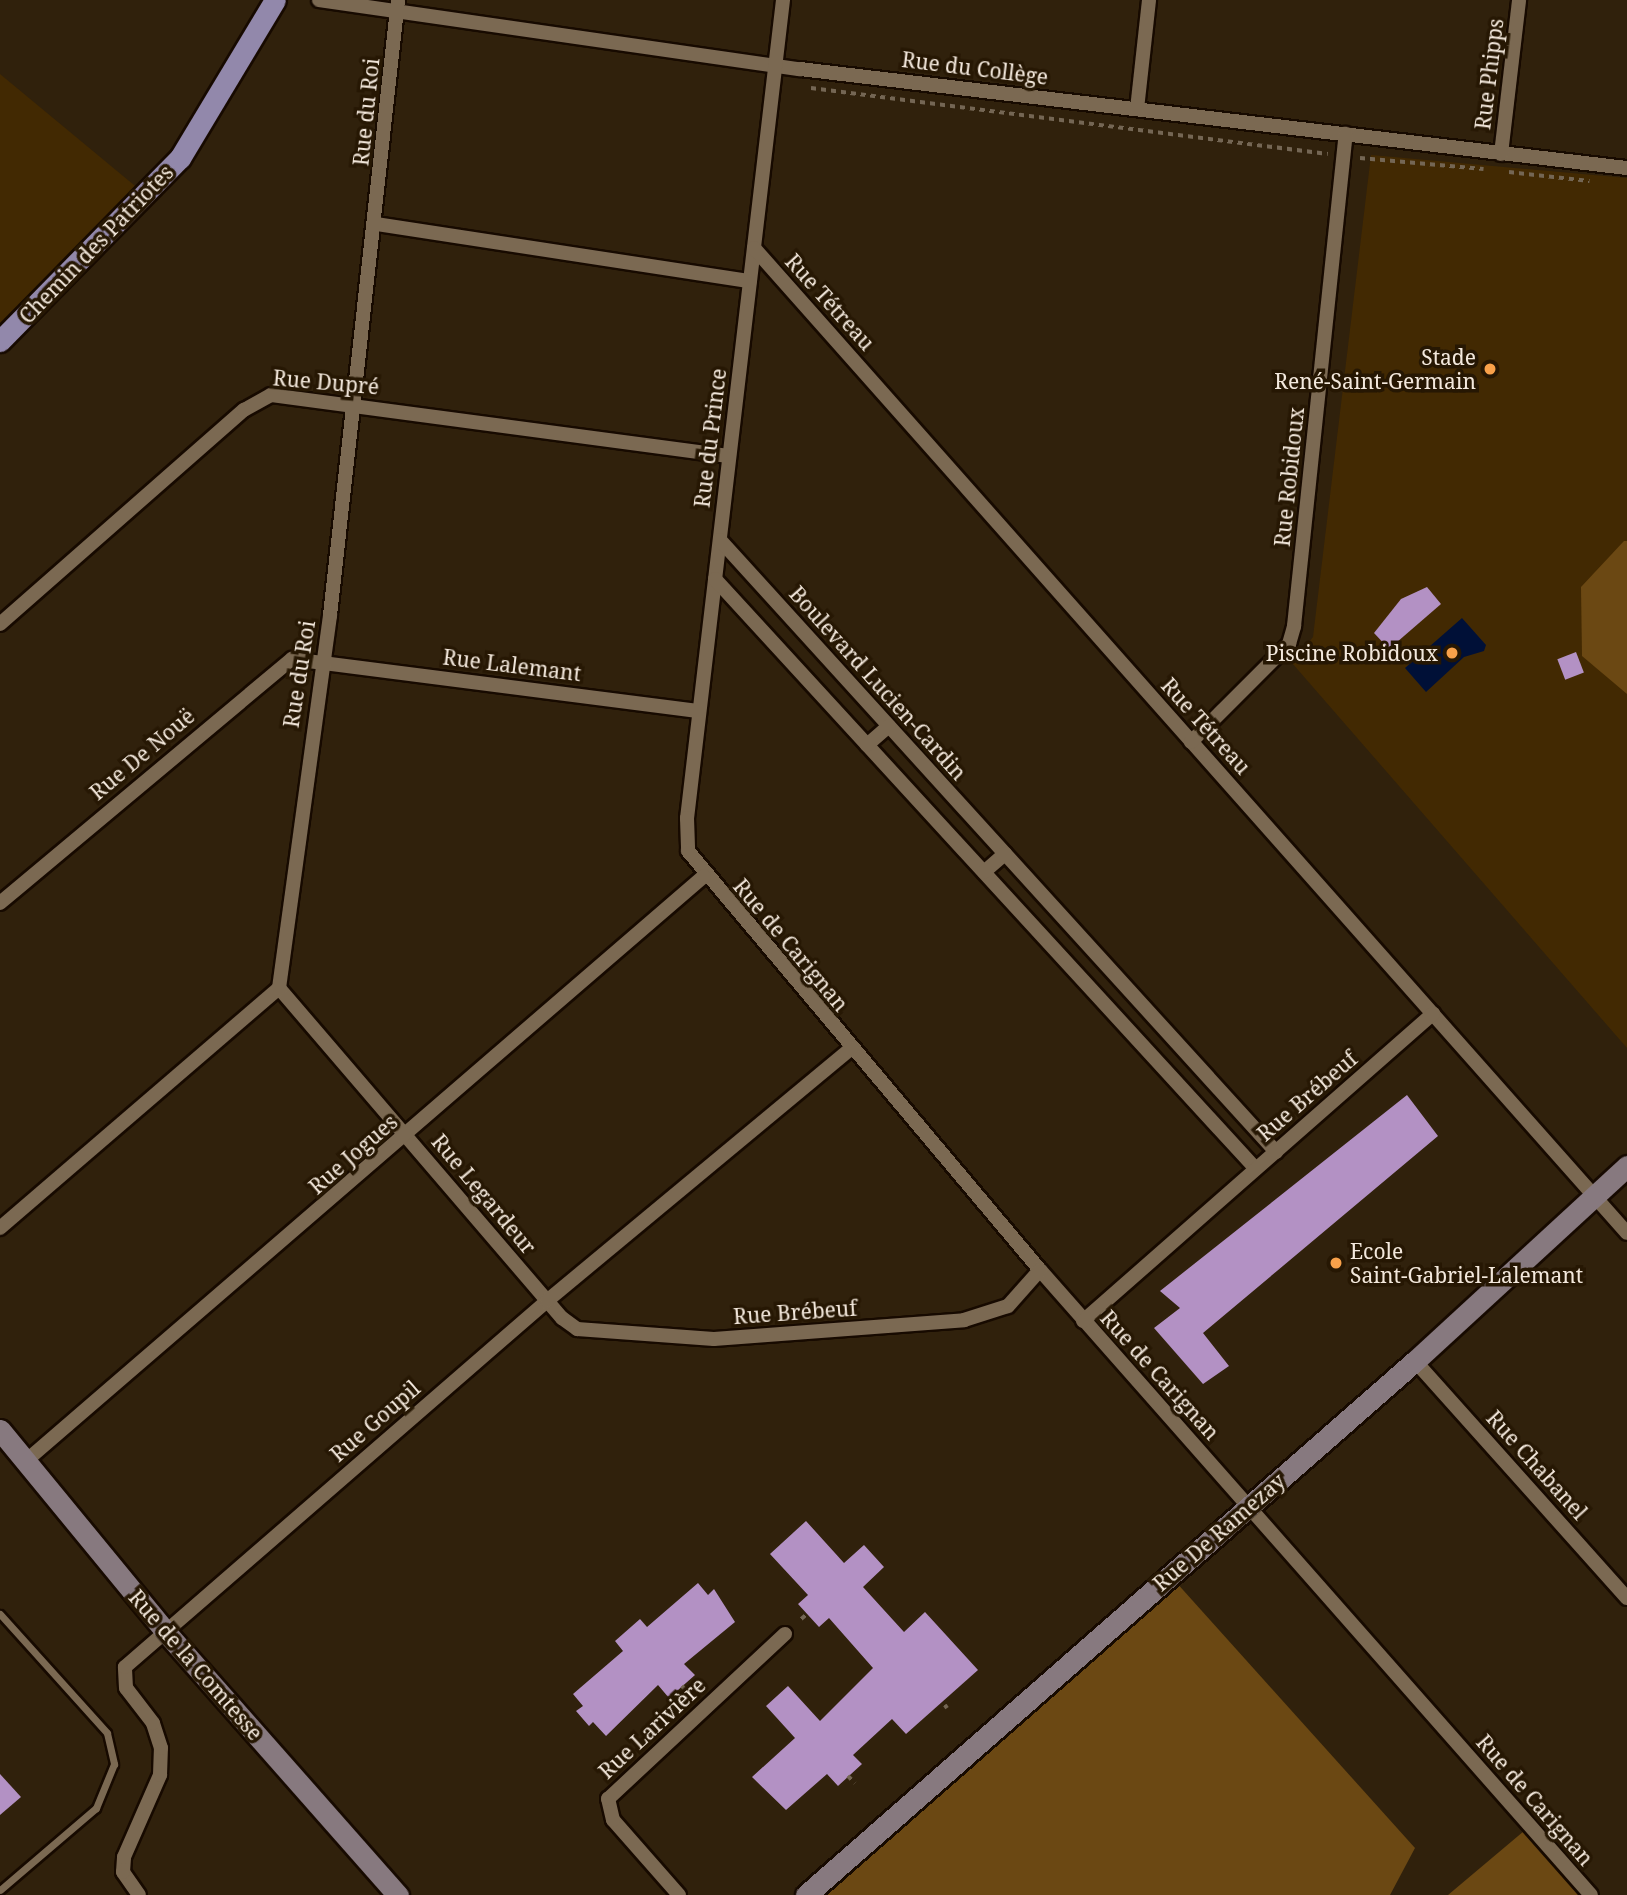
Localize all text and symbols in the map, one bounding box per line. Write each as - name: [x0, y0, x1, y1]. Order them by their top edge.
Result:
- street label: Rue Phipps: [1470, 17, 1508, 131]
- street label: Rue du Collège: [900, 47, 1050, 89]
- street label: Rue du Roi: [348, 57, 384, 167]
- street label: Chemin des Patriotes: [14, 159, 178, 329]
- street label: Rue Tétreau: [780, 249, 880, 355]
- place label: Stade René-Saint-Germain: [1274, 344, 1476, 394]
- marker: Stade René-Saint-Germain: [1482, 361, 1498, 377]
- street label: Rue Dupré: [272, 365, 380, 399]
- street label: Rue du Prince: [689, 367, 731, 509]
- street label: Rue Robidoux: [1269, 406, 1309, 548]
- street label: Boulevard Lucien-Cardin: [784, 581, 972, 785]
- street label: Rue du Roi: [278, 619, 320, 729]
- place label: Piscine Robidoux: [1266, 640, 1438, 666]
- street label: Rue Lalemant: [441, 644, 583, 686]
- marker: Piscine Robidoux: [1444, 645, 1460, 661]
- street label: Rue Tétreau: [1156, 673, 1256, 779]
- street label: Rue De Nouë: [85, 703, 199, 805]
- street label: Rue de Carignan: [728, 874, 854, 1016]
- street label: Rue Brébeuf: [1252, 1046, 1362, 1146]
- street label: Rue Jogues: [304, 1109, 402, 1199]
- street label: Rue Legardeur: [427, 1129, 541, 1259]
- place label: Ecole Saint-Gabriel-Lalemant: [1350, 1238, 1583, 1288]
- marker: Ecole Saint-Gabriel-Lalemant: [1328, 1255, 1344, 1271]
- street label: Rue Brébeuf: [732, 1295, 858, 1329]
- street label: Rue de Carignan: [1095, 1305, 1225, 1445]
- street label: Rue Goupil: [325, 1375, 425, 1467]
- street label: Rue Chabanel: [1482, 1405, 1592, 1525]
- street label: Rue De Ramezay: [1148, 1468, 1290, 1596]
- street label: Rue de la Comtesse: [124, 1585, 268, 1745]
- street label: Rue Larivière: [593, 1672, 711, 1784]
- street label: Rue de Carignan: [1471, 1729, 1599, 1871]

